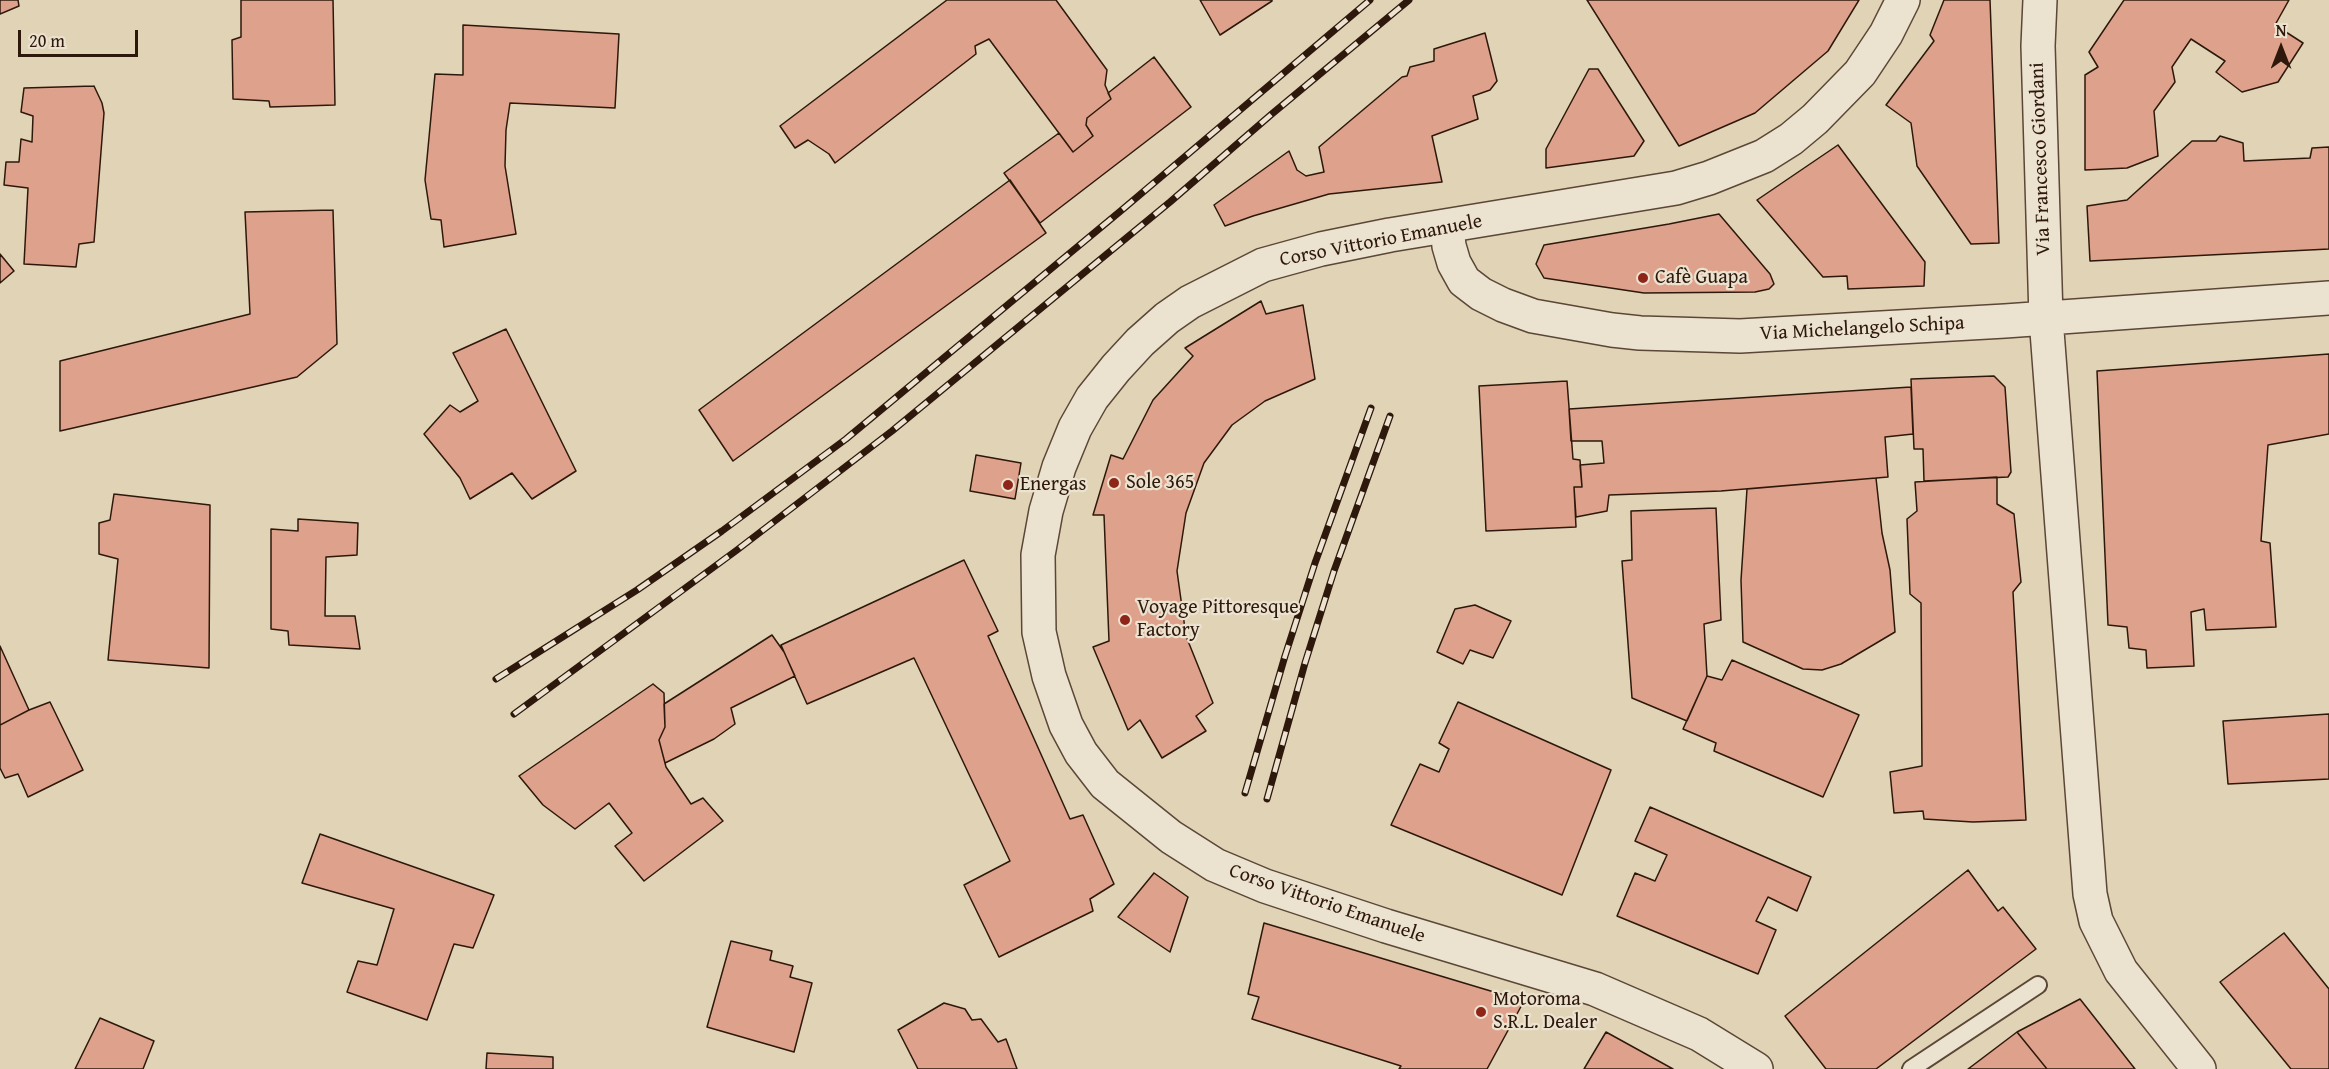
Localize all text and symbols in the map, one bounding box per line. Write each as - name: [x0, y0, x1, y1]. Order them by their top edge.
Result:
- scale bar: [21, 18, 141, 56]
- north arrow: [2251, 18, 2311, 78]
- text: N: [2276, 18, 2286, 42]
- text: 20 m: [29, 27, 65, 54]
- street label: Via Francesco Giordani: [2026, 62, 2056, 256]
- street label: Corso Vittorio Emanuele: [1278, 210, 1484, 272]
- place label: Cafè Guapa: [1655, 266, 1748, 290]
- marker: Cafè Guapa: [1636, 271, 1650, 285]
- street label: Via Michelangelo Schipa: [1759, 312, 1965, 346]
- place label: Sole 365: [1126, 471, 1194, 495]
- place label: Energas: [1020, 473, 1086, 497]
- marker: Sole 365: [1107, 476, 1121, 490]
- marker: Energas: [1001, 478, 1015, 492]
- place label: Voyage Pittoresque Factory: [1137, 596, 1299, 643]
- marker: Voyage Pittoresque Factory: [1118, 613, 1132, 627]
- street label: Corso Vittorio Emanuele: [1226, 859, 1428, 949]
- place label: Motoroma S.R.L. Dealer: [1493, 988, 1597, 1035]
- marker: Motoroma S.R.L. Dealer: [1474, 1005, 1488, 1019]

